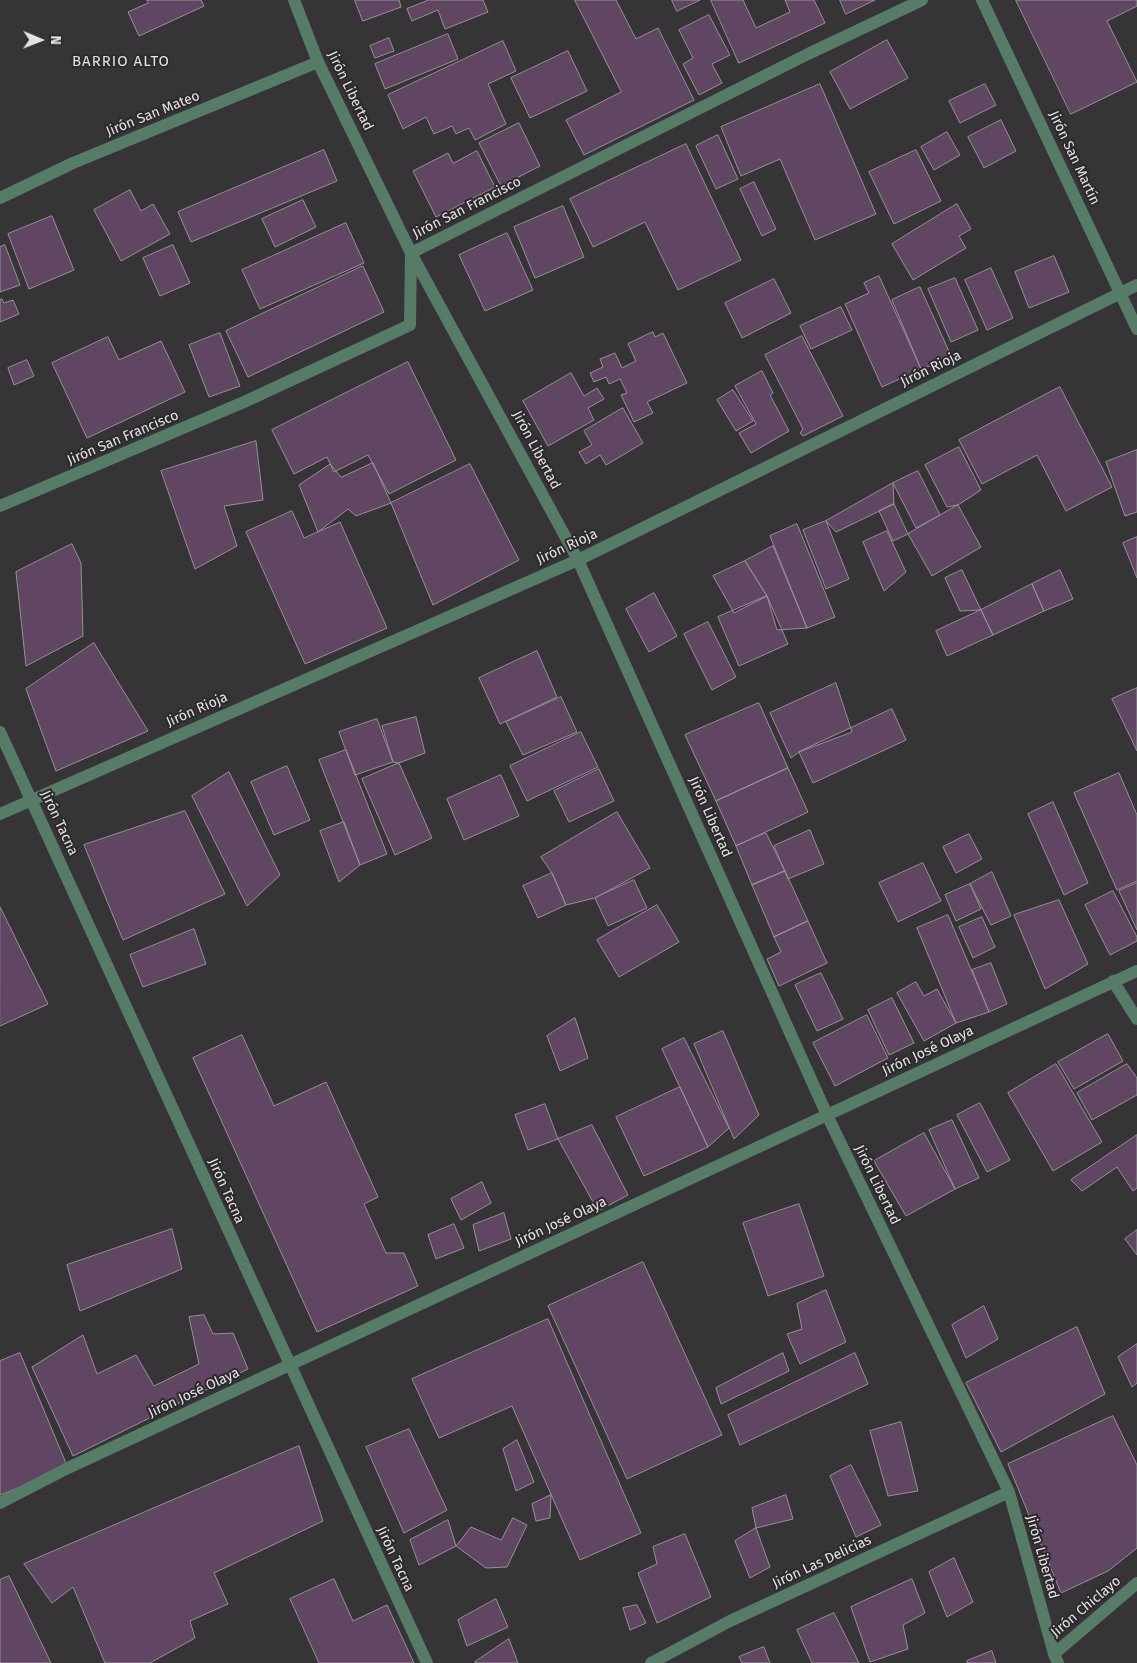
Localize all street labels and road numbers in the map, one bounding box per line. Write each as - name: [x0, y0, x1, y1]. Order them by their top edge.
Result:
- street label: Jirón Libertad: [323, 48, 377, 134]
- street label: Jirón San Mateo: [104, 88, 202, 140]
- street label: Jirón San Martín: [1045, 108, 1103, 208]
- street label: Jirón San Francisco: [410, 173, 524, 243]
- street label: Jirón Rioja: [898, 347, 964, 391]
- street label: Jirón San Francisco: [65, 407, 181, 469]
- street label: Jirón Libertad: [508, 408, 564, 492]
- street label: Jirón Rioja: [534, 526, 600, 568]
- street label: Jirón Rioja: [164, 689, 230, 731]
- street label: Jirón Libertad: [685, 774, 735, 860]
- street label: Jirón Tacna: [37, 788, 81, 858]
- street label: Jirón José Olaya: [880, 1022, 976, 1080]
- street label: Jirón Libertad: [850, 1142, 904, 1228]
- street label: Jirón Tacna: [204, 1156, 248, 1226]
- street label: Jirón José Olaya: [513, 1193, 609, 1251]
- street label: Jirón José Olaya: [146, 1364, 242, 1422]
- street label: Jirón Libertad: [1022, 1513, 1062, 1601]
- street label: Jirón Tacna: [373, 1524, 417, 1594]
- street label: Jirón Las Delicias: [770, 1532, 874, 1592]
- street label: Jirón Chiclayo: [1048, 1573, 1124, 1641]

